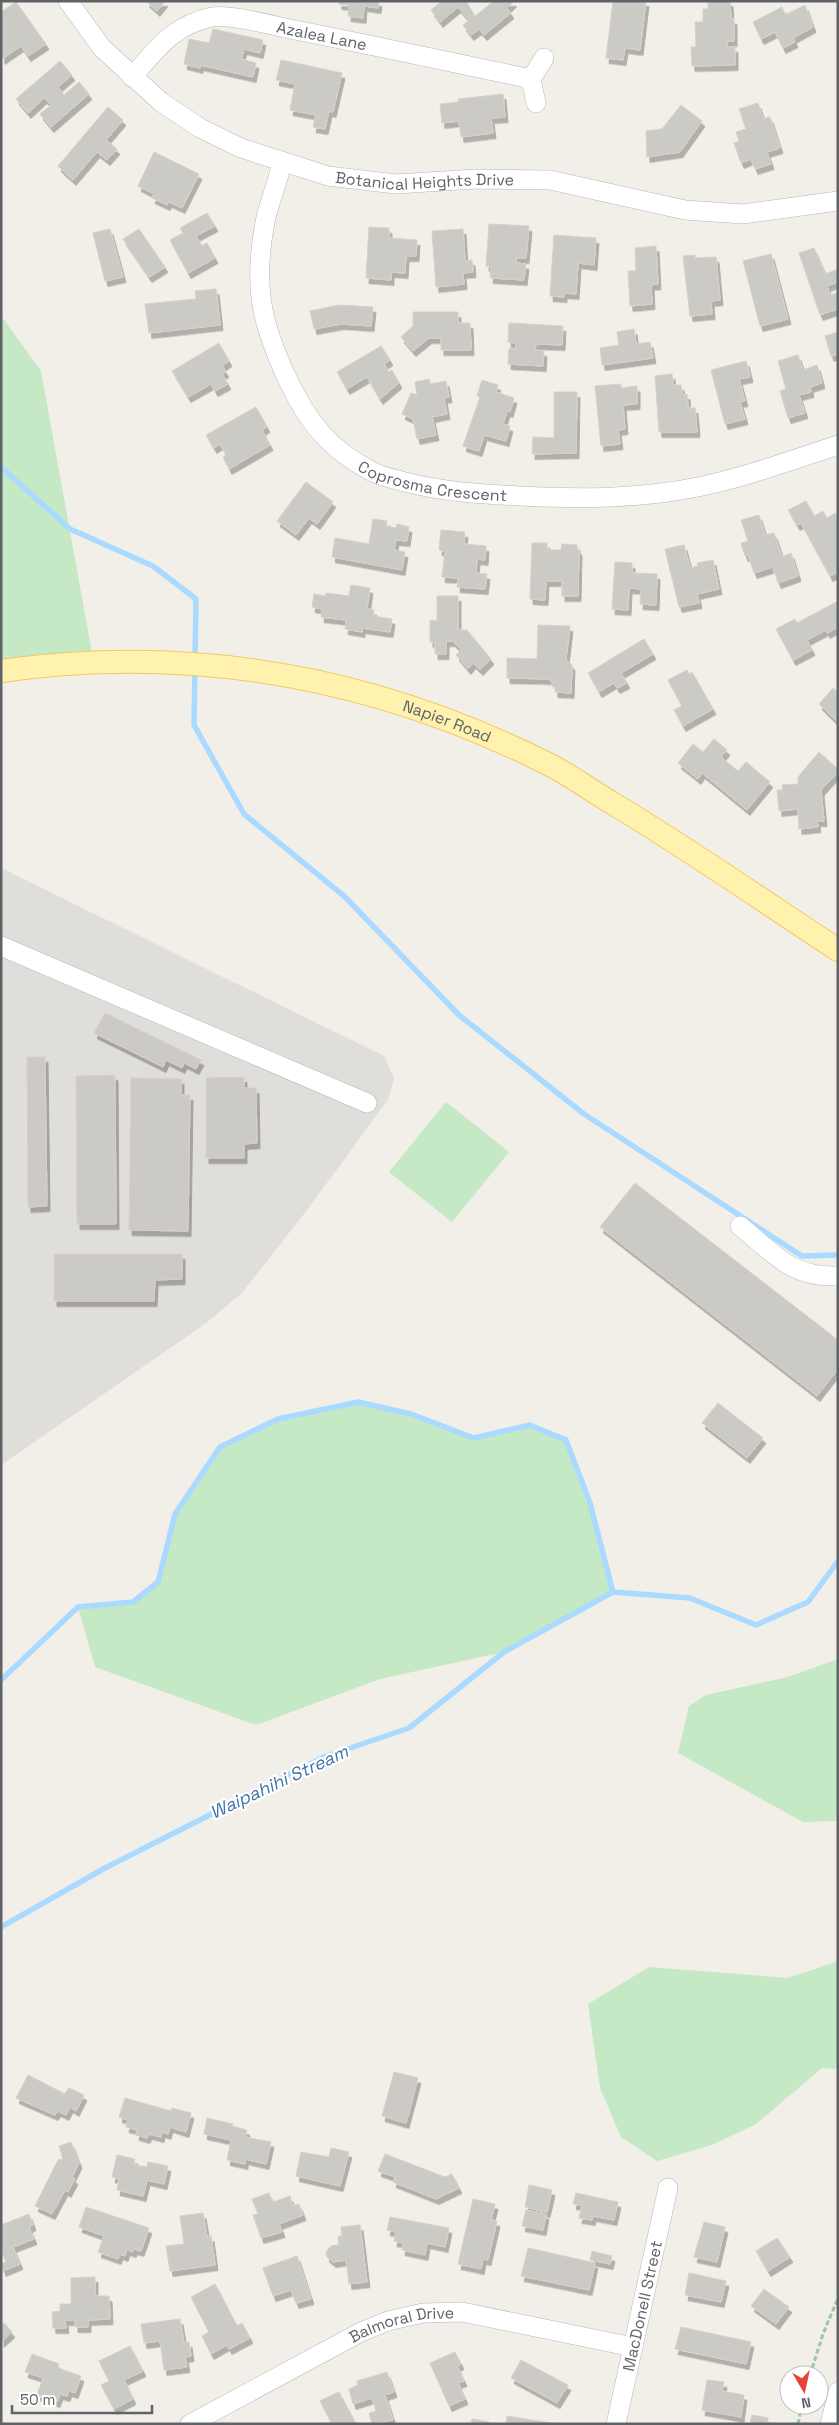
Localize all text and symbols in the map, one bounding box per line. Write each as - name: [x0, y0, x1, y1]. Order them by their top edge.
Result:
- street label: Azalea Lane: [275, 16, 369, 55]
- street label: Botanical Heights Drive: [334, 167, 514, 195]
- street label: Coprosma Crescent: [354, 456, 507, 506]
- street label: Napier Road: [400, 695, 495, 747]
- water label: Waipahihi Stream: [206, 1739, 352, 1824]
- street label: MacDonell Street: [618, 2239, 667, 2373]
- street label: Balmoral Drive: [345, 2302, 454, 2348]
- north arrow: [779, 2365, 829, 2415]
- scale bar: [12, 2382, 152, 2414]
- text: 50 m: [20, 2390, 55, 2409]
- text: N: [800, 2393, 812, 2412]

